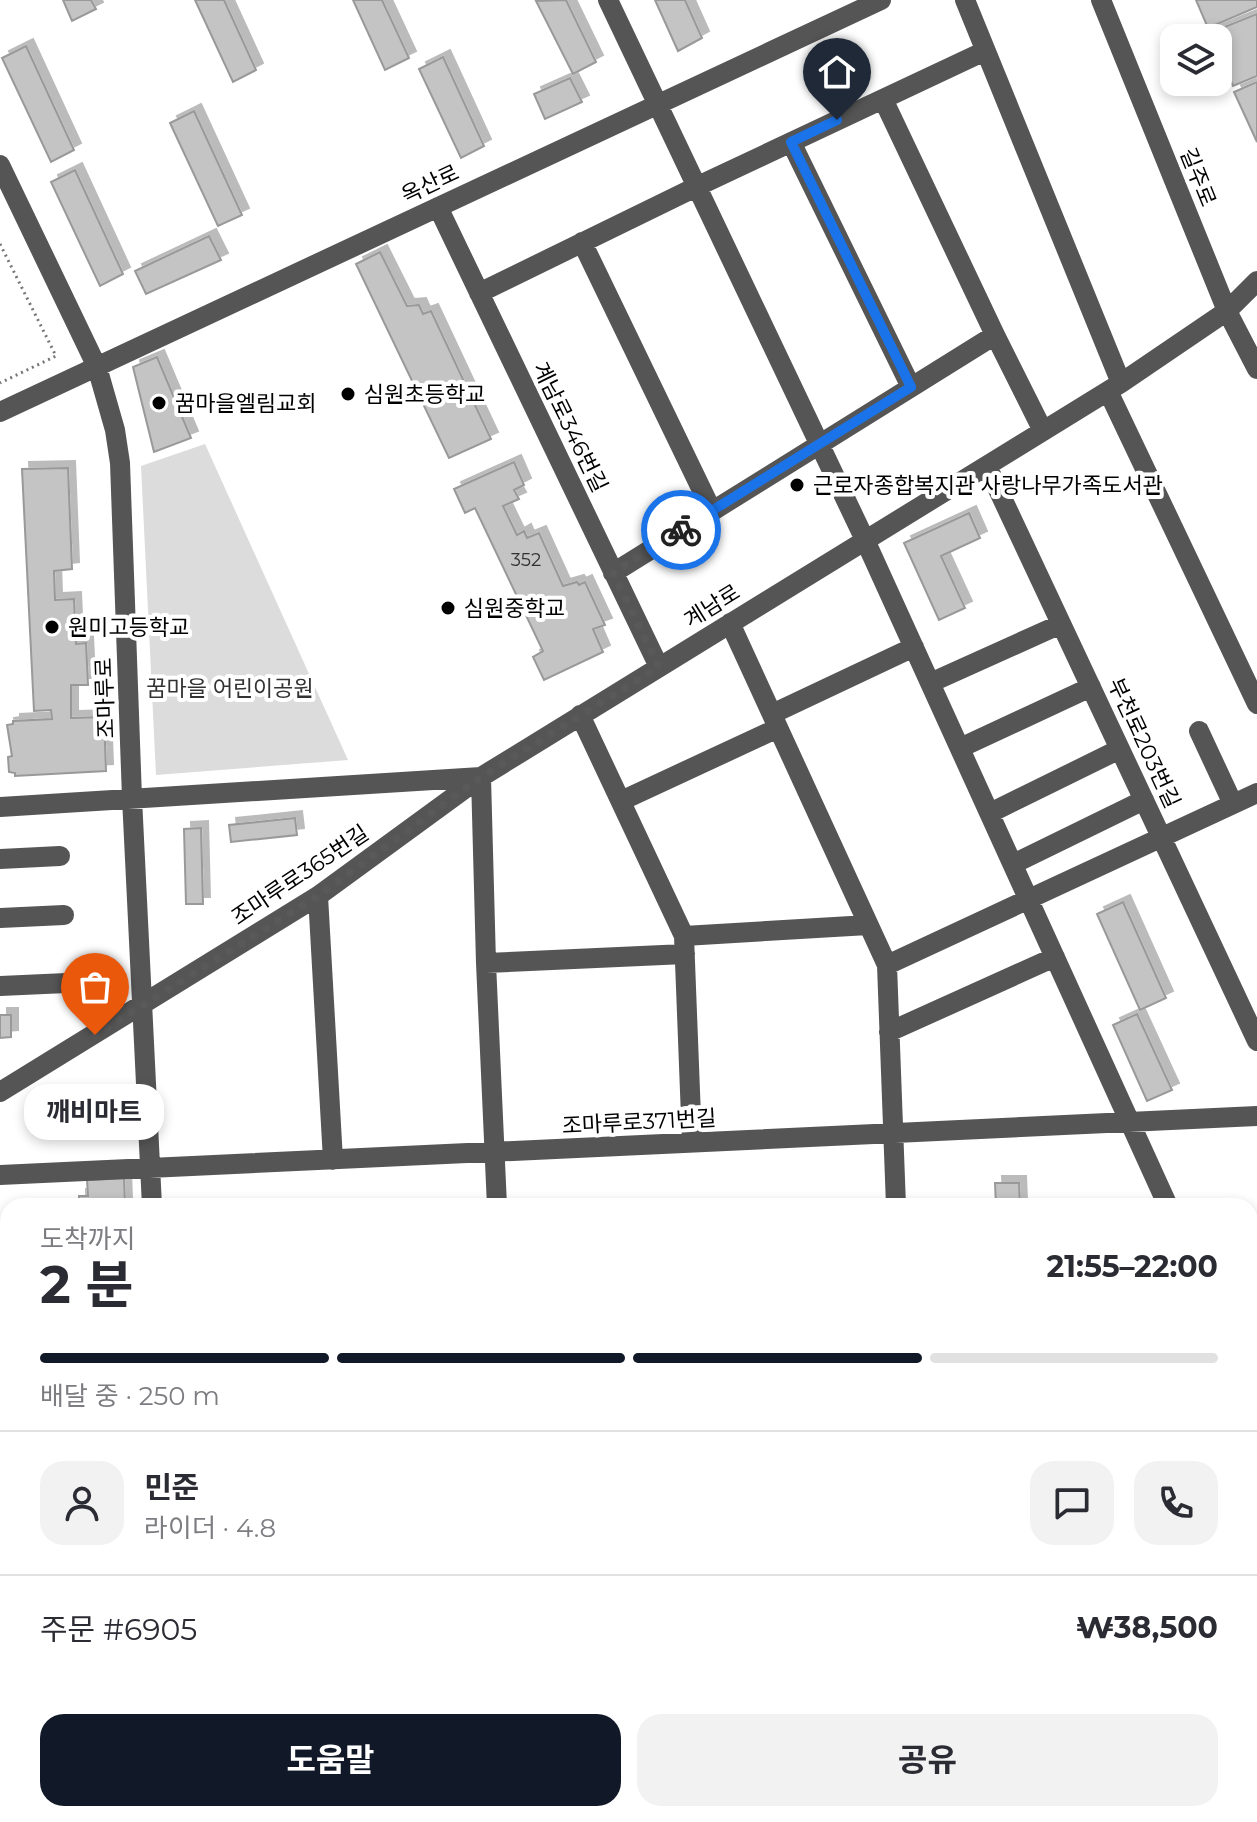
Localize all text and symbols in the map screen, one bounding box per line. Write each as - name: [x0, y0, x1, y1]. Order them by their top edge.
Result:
- map controls: [1160, 24, 1232, 96]
- button: layers: [1160, 24, 1232, 96]
- pin: [803, 38, 871, 120]
- icon: home: [815, 50, 859, 94]
- street label: 길주로: [1174, 144, 1222, 210]
- street label: 옥산로: [397, 159, 463, 209]
- street label: 계남로346번길: [527, 357, 613, 497]
- place label: 심원초등학교: [364, 381, 485, 408]
- marker: 심원초등학교: [339, 385, 357, 403]
- place label: 꿈마을엘림교회: [175, 390, 317, 417]
- marker: 꿈마을엘림교회: [150, 394, 168, 412]
- place label: 근로자종합복지관 사랑나무가족도서관: [813, 472, 1163, 499]
- marker: 근로자종합복지관 사랑나무가족도서관: [788, 476, 806, 494]
- courier: [641, 490, 721, 570]
- icon: bike: [659, 508, 703, 552]
- house number: 352: [511, 549, 541, 571]
- street label: 계남로: [679, 578, 745, 634]
- place label: 심원중학교: [464, 595, 565, 622]
- marker: 심원중학교: [439, 599, 457, 617]
- place label: 원미고등학교: [68, 614, 189, 641]
- marker: 원미고등학교: [43, 618, 61, 636]
- street label: 조마루로: [90, 657, 120, 739]
- street label: 부천로203번길: [1102, 674, 1186, 812]
- park label: 꿈마을 어린이공원: [146, 675, 314, 702]
- street label: 조마루로365번길: [226, 819, 374, 931]
- pin: [61, 953, 129, 1035]
- icon: bag: [73, 965, 117, 1009]
- callout: 깨비마트: [25, 1083, 165, 1139]
- text: 깨비마트: [46, 1096, 142, 1128]
- street label: 조마루로371번길: [561, 1104, 717, 1140]
- text: 도착까지: [40, 1223, 136, 1255]
- text: 21:55–22:00: [1047, 1248, 1218, 1285]
- text: 2 분: [40, 1253, 133, 1316]
- text: 배달 중 · 250 m: [40, 1380, 220, 1412]
- button: person: [40, 1461, 124, 1545]
- button: chat: [1030, 1461, 1114, 1545]
- button: phone: [1134, 1461, 1218, 1545]
- text: 민준: [144, 1469, 199, 1506]
- text: 라이더 · 4.8: [144, 1512, 276, 1544]
- text: ₩38,500: [1076, 1609, 1218, 1646]
- text: 주문 #6905: [40, 1611, 197, 1648]
- button: 도움말: [40, 1714, 621, 1806]
- button: 공유: [637, 1714, 1218, 1806]

